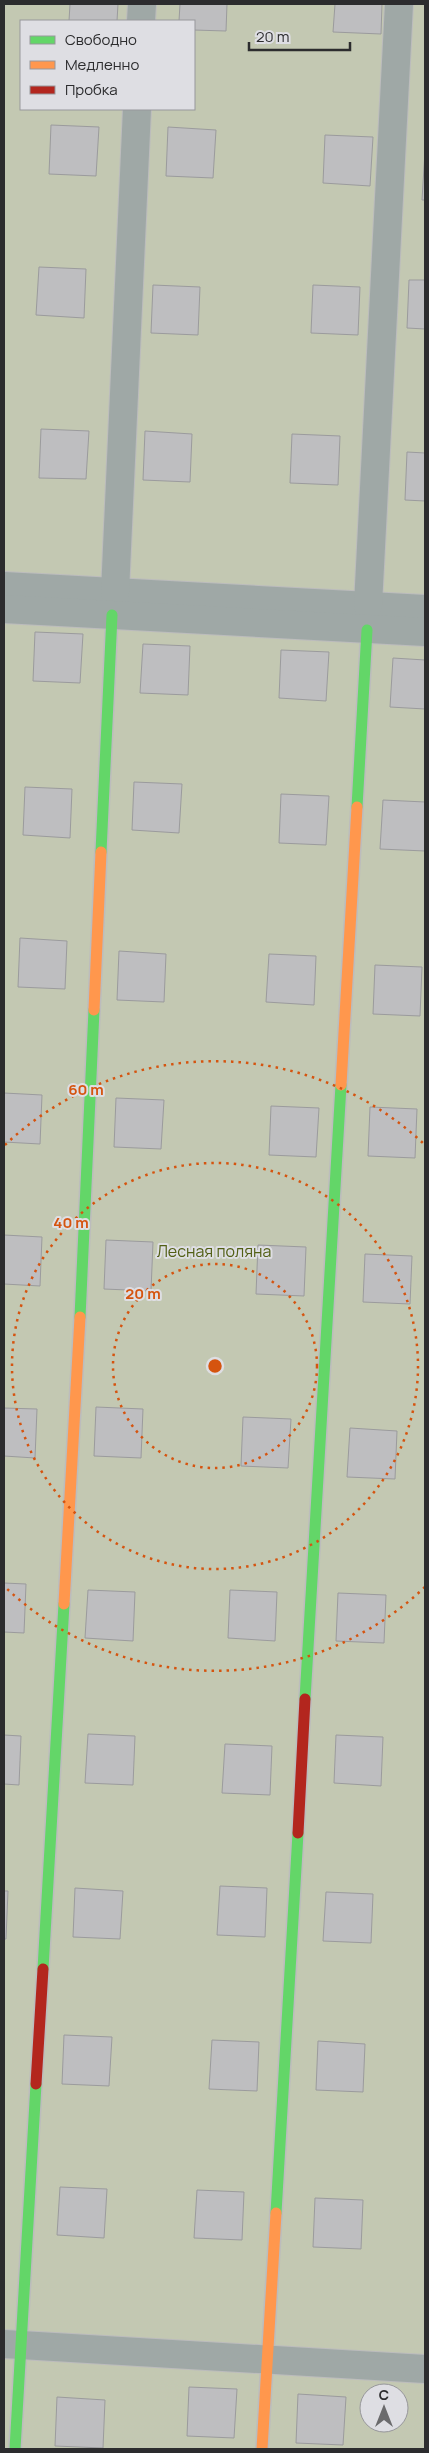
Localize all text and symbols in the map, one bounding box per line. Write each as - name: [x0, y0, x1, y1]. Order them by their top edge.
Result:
- legend: [20, 20, 195, 110]
- scale bar: [249, 20, 350, 52]
- text: 20 m: [256, 26, 289, 47]
- text: Свободно: [65, 29, 137, 50]
- text: Медленно: [65, 54, 139, 75]
- text: Пробка: [65, 79, 118, 100]
- text: 60 m: [68, 1079, 104, 1100]
- text: 40 m: [53, 1212, 89, 1233]
- park label: Лесная поляна: [157, 1240, 271, 1262]
- text: 20 m: [125, 1283, 161, 1304]
- centre of rings: [206, 1357, 224, 1375]
- north arrow: [359, 2383, 409, 2433]
- text: С: [379, 2385, 389, 2404]

